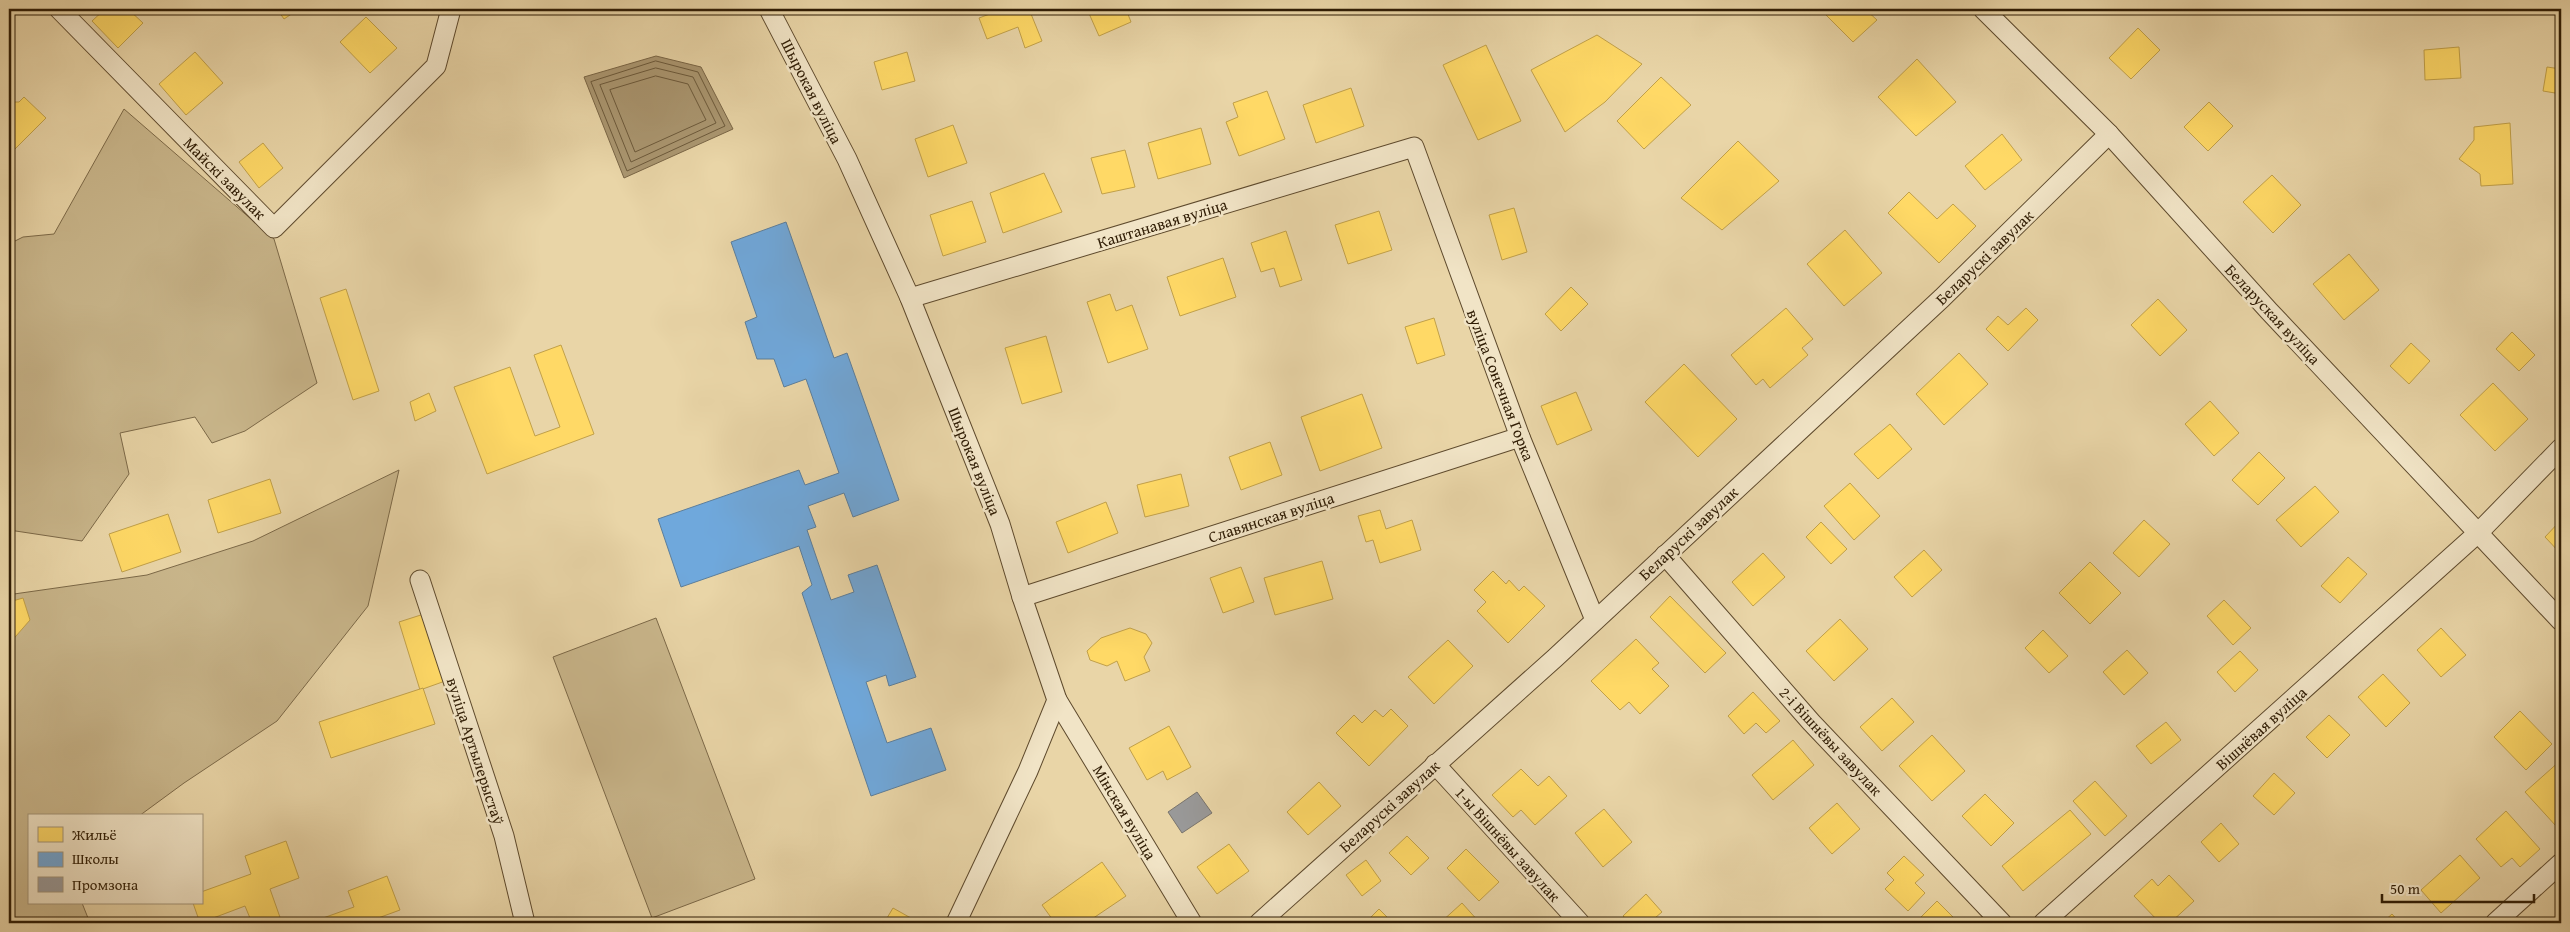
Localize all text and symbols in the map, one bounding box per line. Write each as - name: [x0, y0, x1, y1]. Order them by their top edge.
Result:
- street label: Шырокая вуліца: [775, 34, 849, 148]
- street label: Майскі завулак: [178, 131, 272, 225]
- street label: Каштанавая вуліца: [1094, 192, 1230, 254]
- street label: Беларускі завулак: [1929, 203, 2039, 310]
- street label: Беларуская вуліца: [2220, 258, 2327, 370]
- street label: вуліца Сонечная Горка: [1461, 306, 1541, 465]
- street label: Шырокая вуліца: [942, 403, 1008, 519]
- street label: Беларускі завулак: [1633, 480, 1744, 586]
- street label: Славянская вуліца: [1205, 485, 1337, 549]
- street label: вуліца Артылерыстаў: [441, 674, 511, 828]
- street label: Вішнёвая вуліца: [2210, 680, 2312, 776]
- street label: 2-і Вішнёвы завулак: [1774, 681, 1888, 801]
- street label: Беларускі завулак: [1333, 754, 1445, 858]
- street label: Мінская вуліца: [1087, 760, 1163, 864]
- street label: 1-ы Вішнёвы завулак: [1449, 781, 1567, 908]
- legend: [28, 814, 202, 904]
- text: Жильё: [71, 824, 117, 845]
- text: Школы: [72, 848, 119, 869]
- scale bar: [2382, 872, 2535, 904]
- text: Промзона: [72, 874, 139, 895]
- text: 50 m: [2390, 878, 2421, 899]

